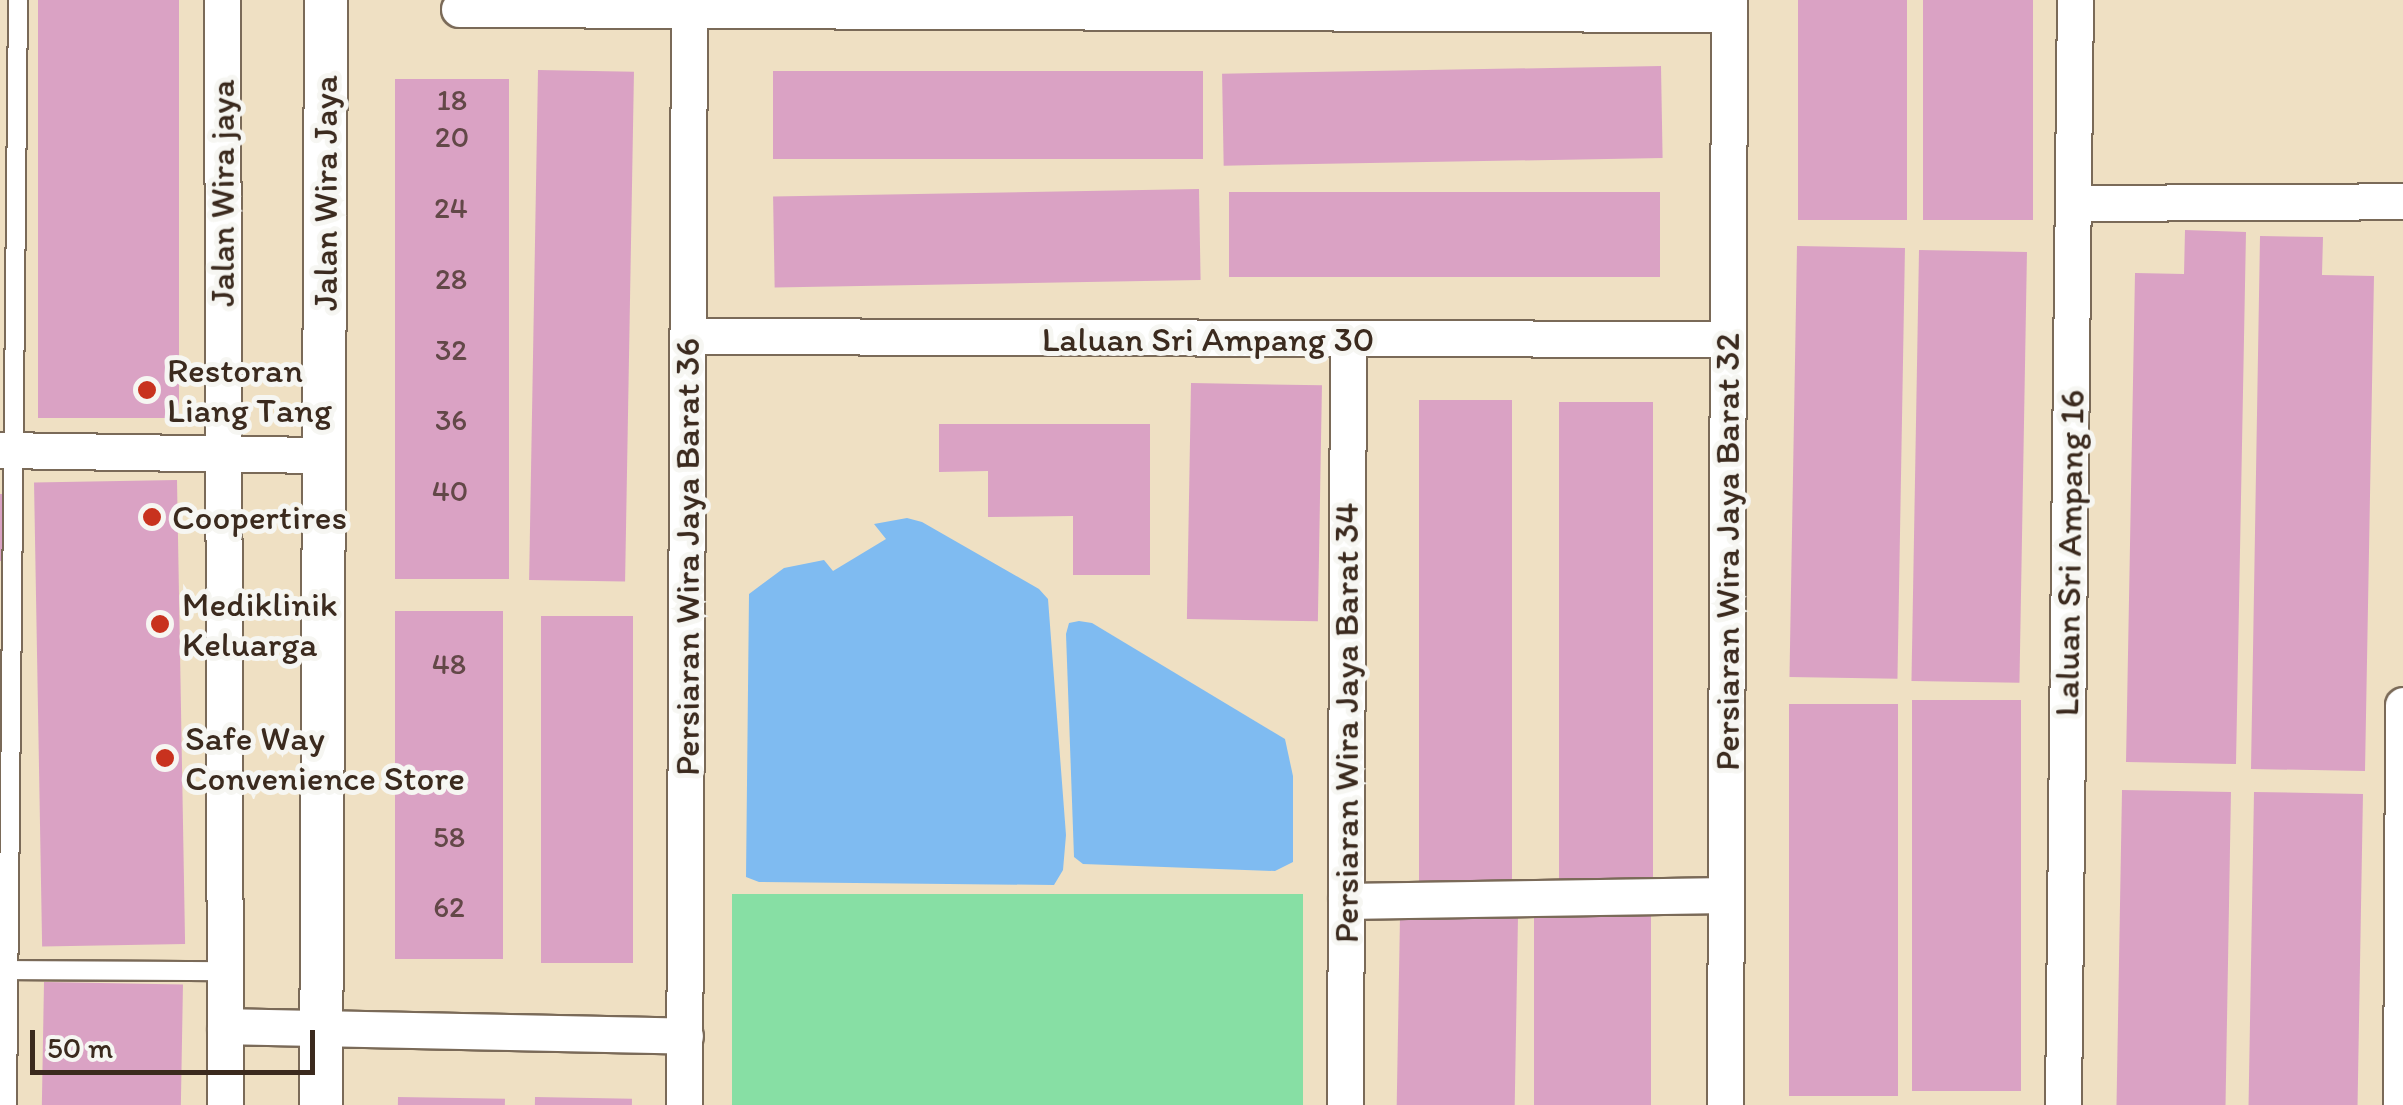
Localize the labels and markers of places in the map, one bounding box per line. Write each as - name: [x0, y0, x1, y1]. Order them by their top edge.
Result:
- place label: Restoran Liang Tang: [167, 349, 328, 431]
- marker: Restoran Liang Tang: [136, 379, 158, 401]
- place label: Coopertires: [172, 496, 347, 538]
- marker: Coopertires: [141, 506, 163, 528]
- place label: Mediklinik Keluarga: [182, 583, 338, 665]
- marker: Mediklinik Keluarga: [147, 611, 173, 637]
- place label: Safe Way Convenience Store: [185, 717, 464, 799]
- marker: Safe Way Convenience Store: [154, 747, 176, 769]

